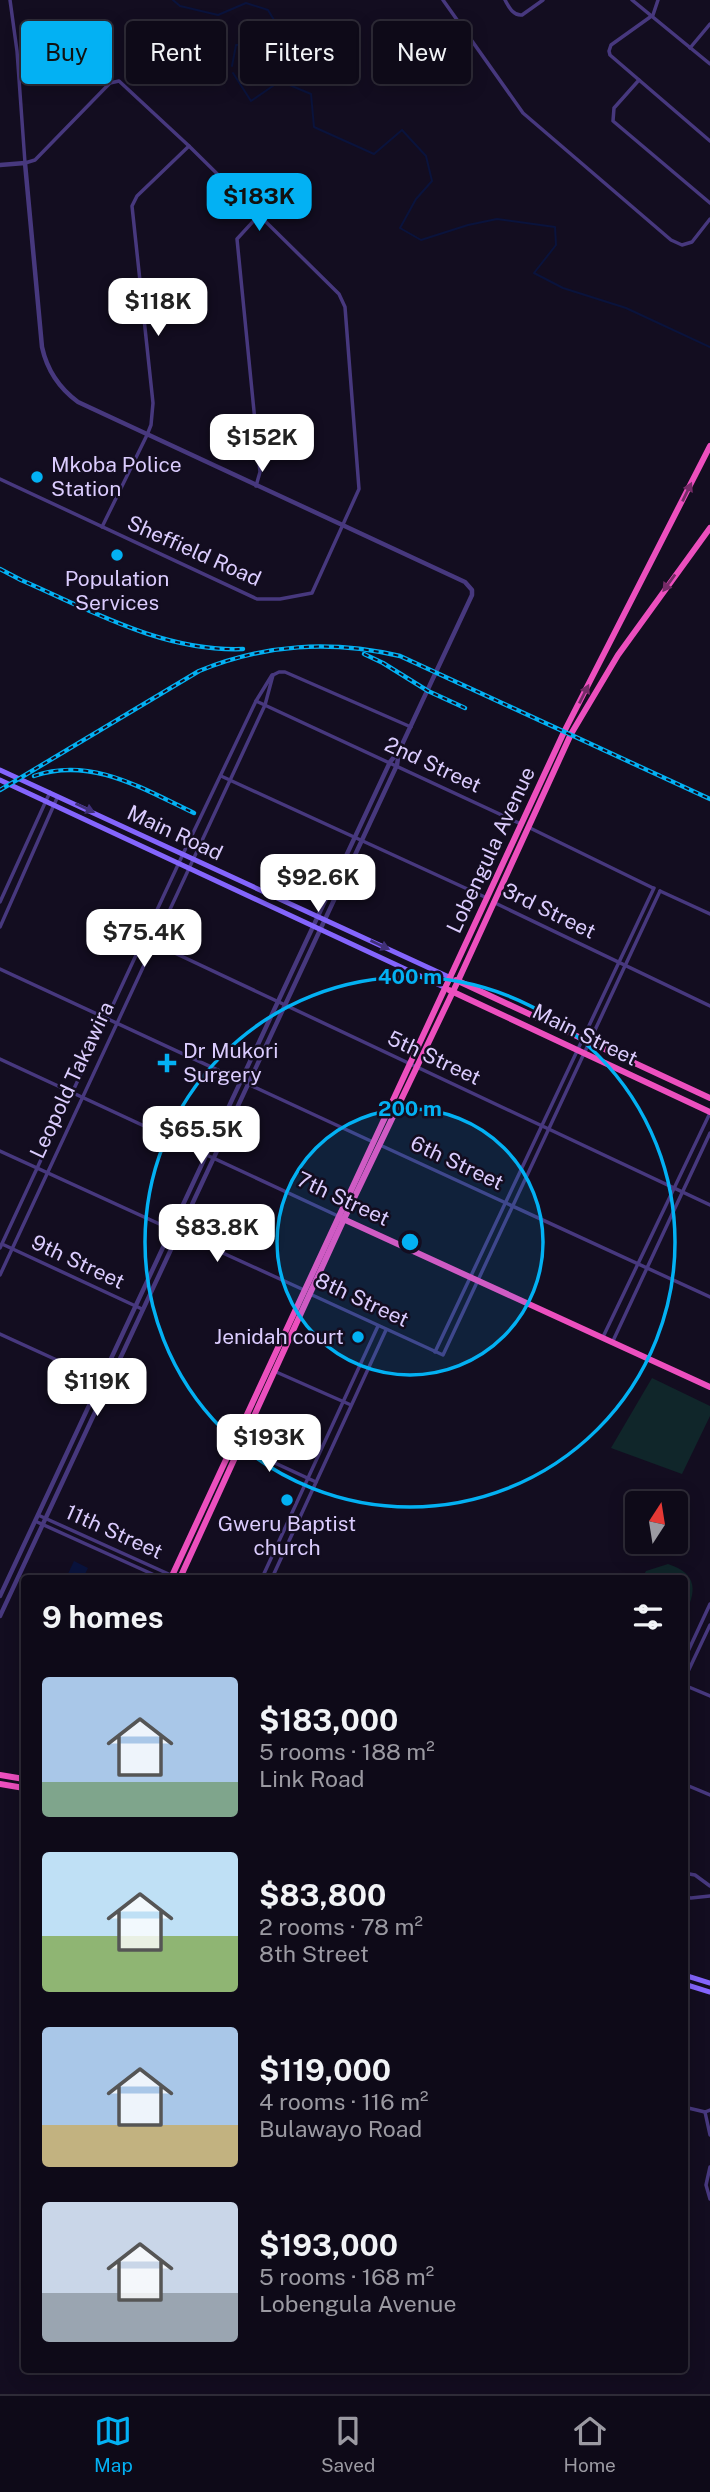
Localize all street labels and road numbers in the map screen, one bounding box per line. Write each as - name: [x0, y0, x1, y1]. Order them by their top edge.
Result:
- street label: Sheffield Road: [123, 510, 265, 591]
- street label: 2nd Street: [381, 731, 485, 798]
- street label: Lobengula Avenue: [441, 763, 540, 937]
- street label: Main Road: [124, 800, 227, 866]
- street label: 3rd Street: [499, 877, 600, 944]
- street label: Leopold Takawira: [24, 997, 119, 1162]
- street label: Main Street: [528, 998, 642, 1071]
- street label: 5th Street: [384, 1025, 485, 1090]
- street label: 6th Street: [407, 1130, 508, 1195]
- street label: 7th Street: [293, 1166, 394, 1231]
- street label: 9th Street: [28, 1229, 129, 1294]
- street label: 8th Street: [311, 1267, 413, 1332]
- street label: 11th Street: [62, 1499, 167, 1564]

